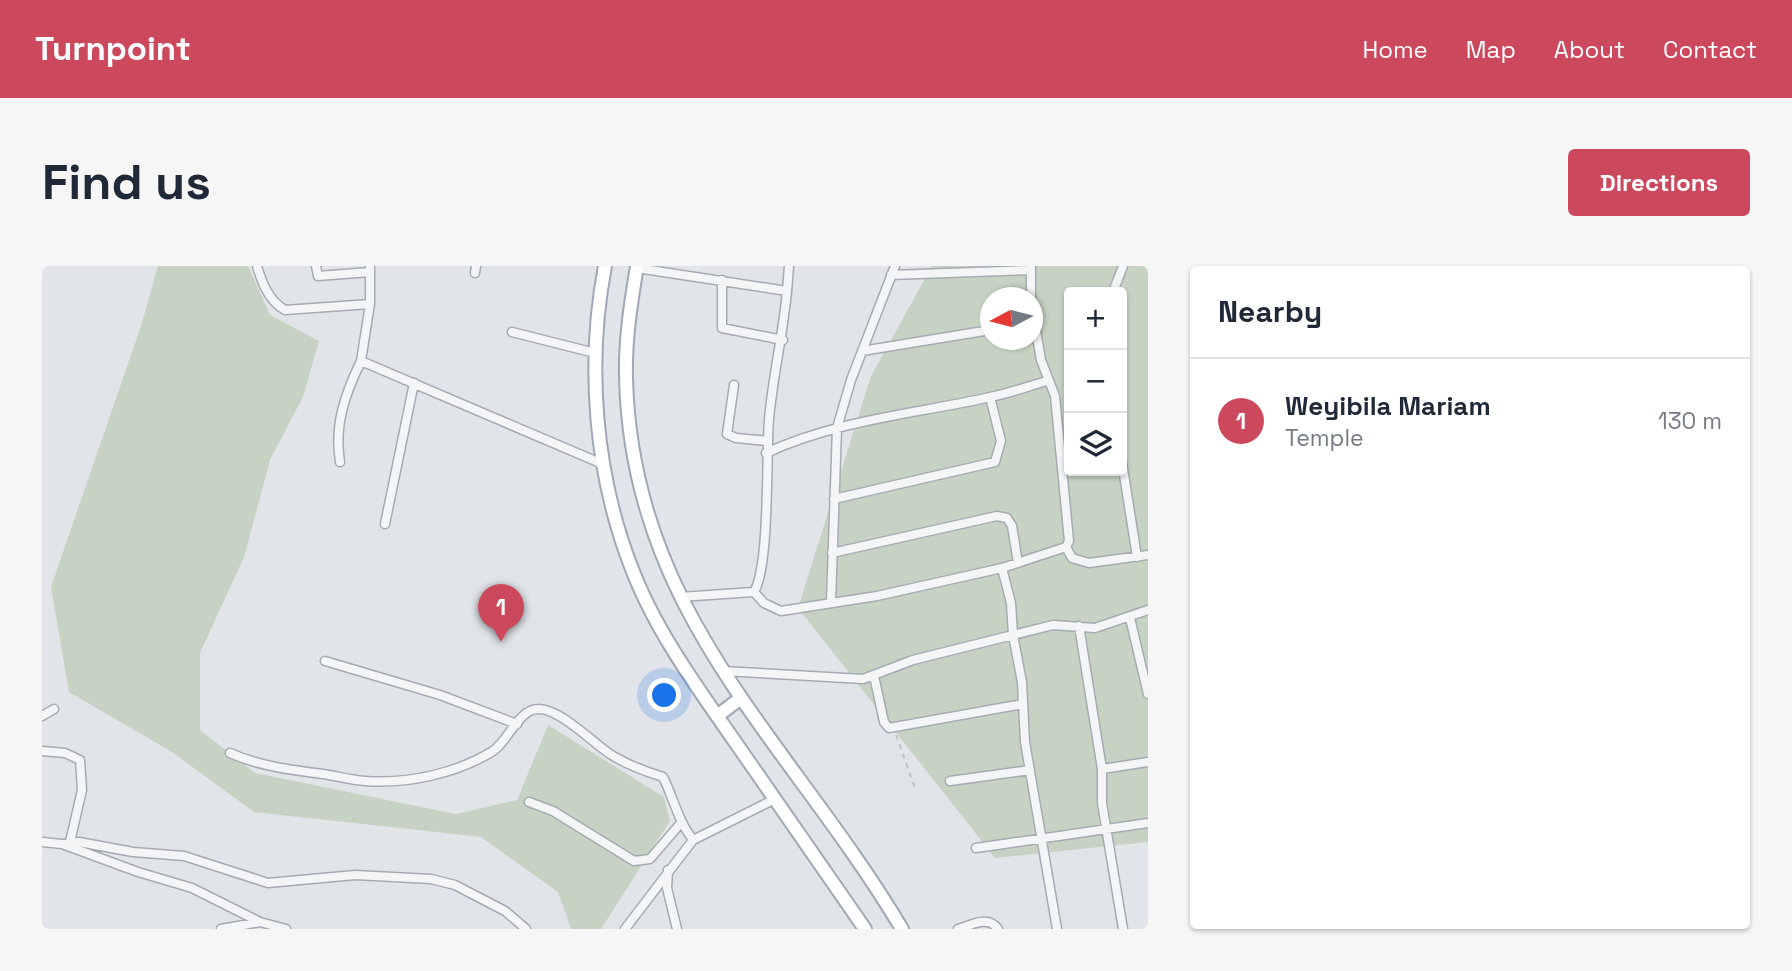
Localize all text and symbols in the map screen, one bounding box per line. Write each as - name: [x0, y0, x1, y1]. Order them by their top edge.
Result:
- text: Turnpoint: [35, 28, 191, 70]
- text: Home: [1362, 34, 1428, 65]
- text: Map: [1466, 34, 1516, 65]
- text: About: [1554, 34, 1625, 65]
- text: Contact: [1663, 34, 1757, 65]
- button: Directions: [1568, 149, 1750, 216]
- text: Find us: [42, 151, 211, 213]
- north arrow: [980, 287, 1043, 350]
- map controls: [1064, 287, 1127, 476]
- button: +: [1064, 287, 1127, 350]
- text: Nearby: [1218, 292, 1322, 331]
- button: −: [1064, 350, 1127, 413]
- text: Weyibila Mariam: [1285, 389, 1491, 423]
- text: 1: [1236, 406, 1246, 436]
- text: 130 m: [1658, 406, 1722, 436]
- button: layers: [1064, 413, 1127, 476]
- text: Temple: [1285, 423, 1364, 453]
- pin: 1: [478, 584, 524, 642]
- your location: [647, 678, 681, 712]

